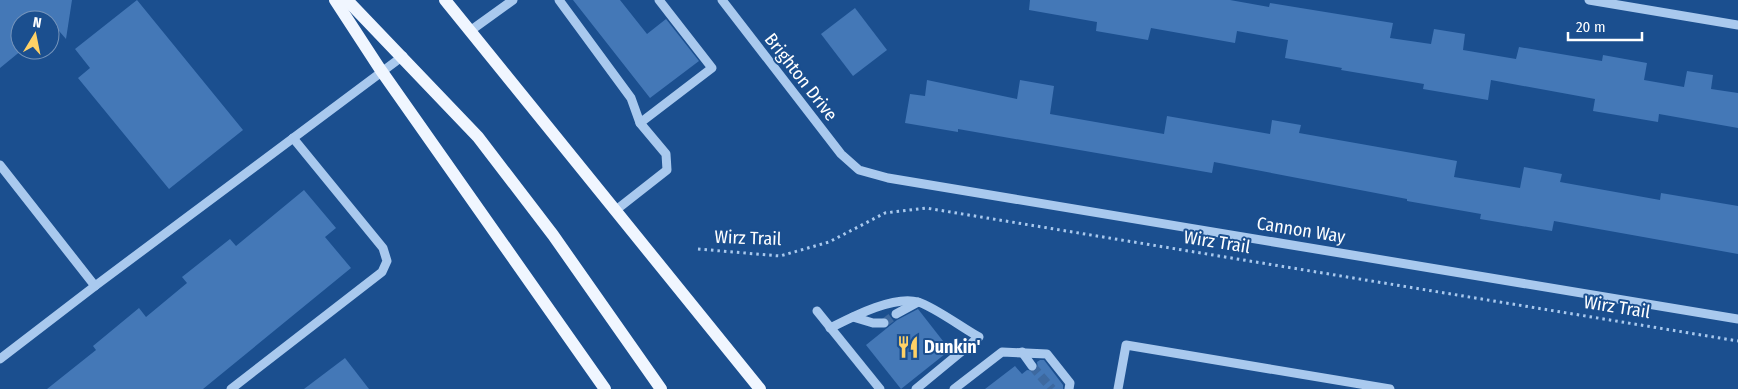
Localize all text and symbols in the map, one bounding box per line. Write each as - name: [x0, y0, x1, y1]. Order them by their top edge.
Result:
- north arrow: [10, 10, 60, 60]
- scale bar: [1568, 10, 1642, 42]
- text: N: [32, 14, 43, 32]
- text: 20 m: [1576, 18, 1606, 36]
- street label: Brighton Drive: [760, 29, 842, 125]
- street label: Cannon Way: [1255, 212, 1347, 248]
- street label: Wirz Trail: [714, 226, 782, 250]
- street label: Wirz Trail: [1182, 226, 1252, 258]
- street label: Wirz Trail: [1582, 291, 1652, 323]
- restaurant icon: Dunkin': [895, 334, 921, 360]
- place label: Dunkin': [924, 336, 981, 358]

